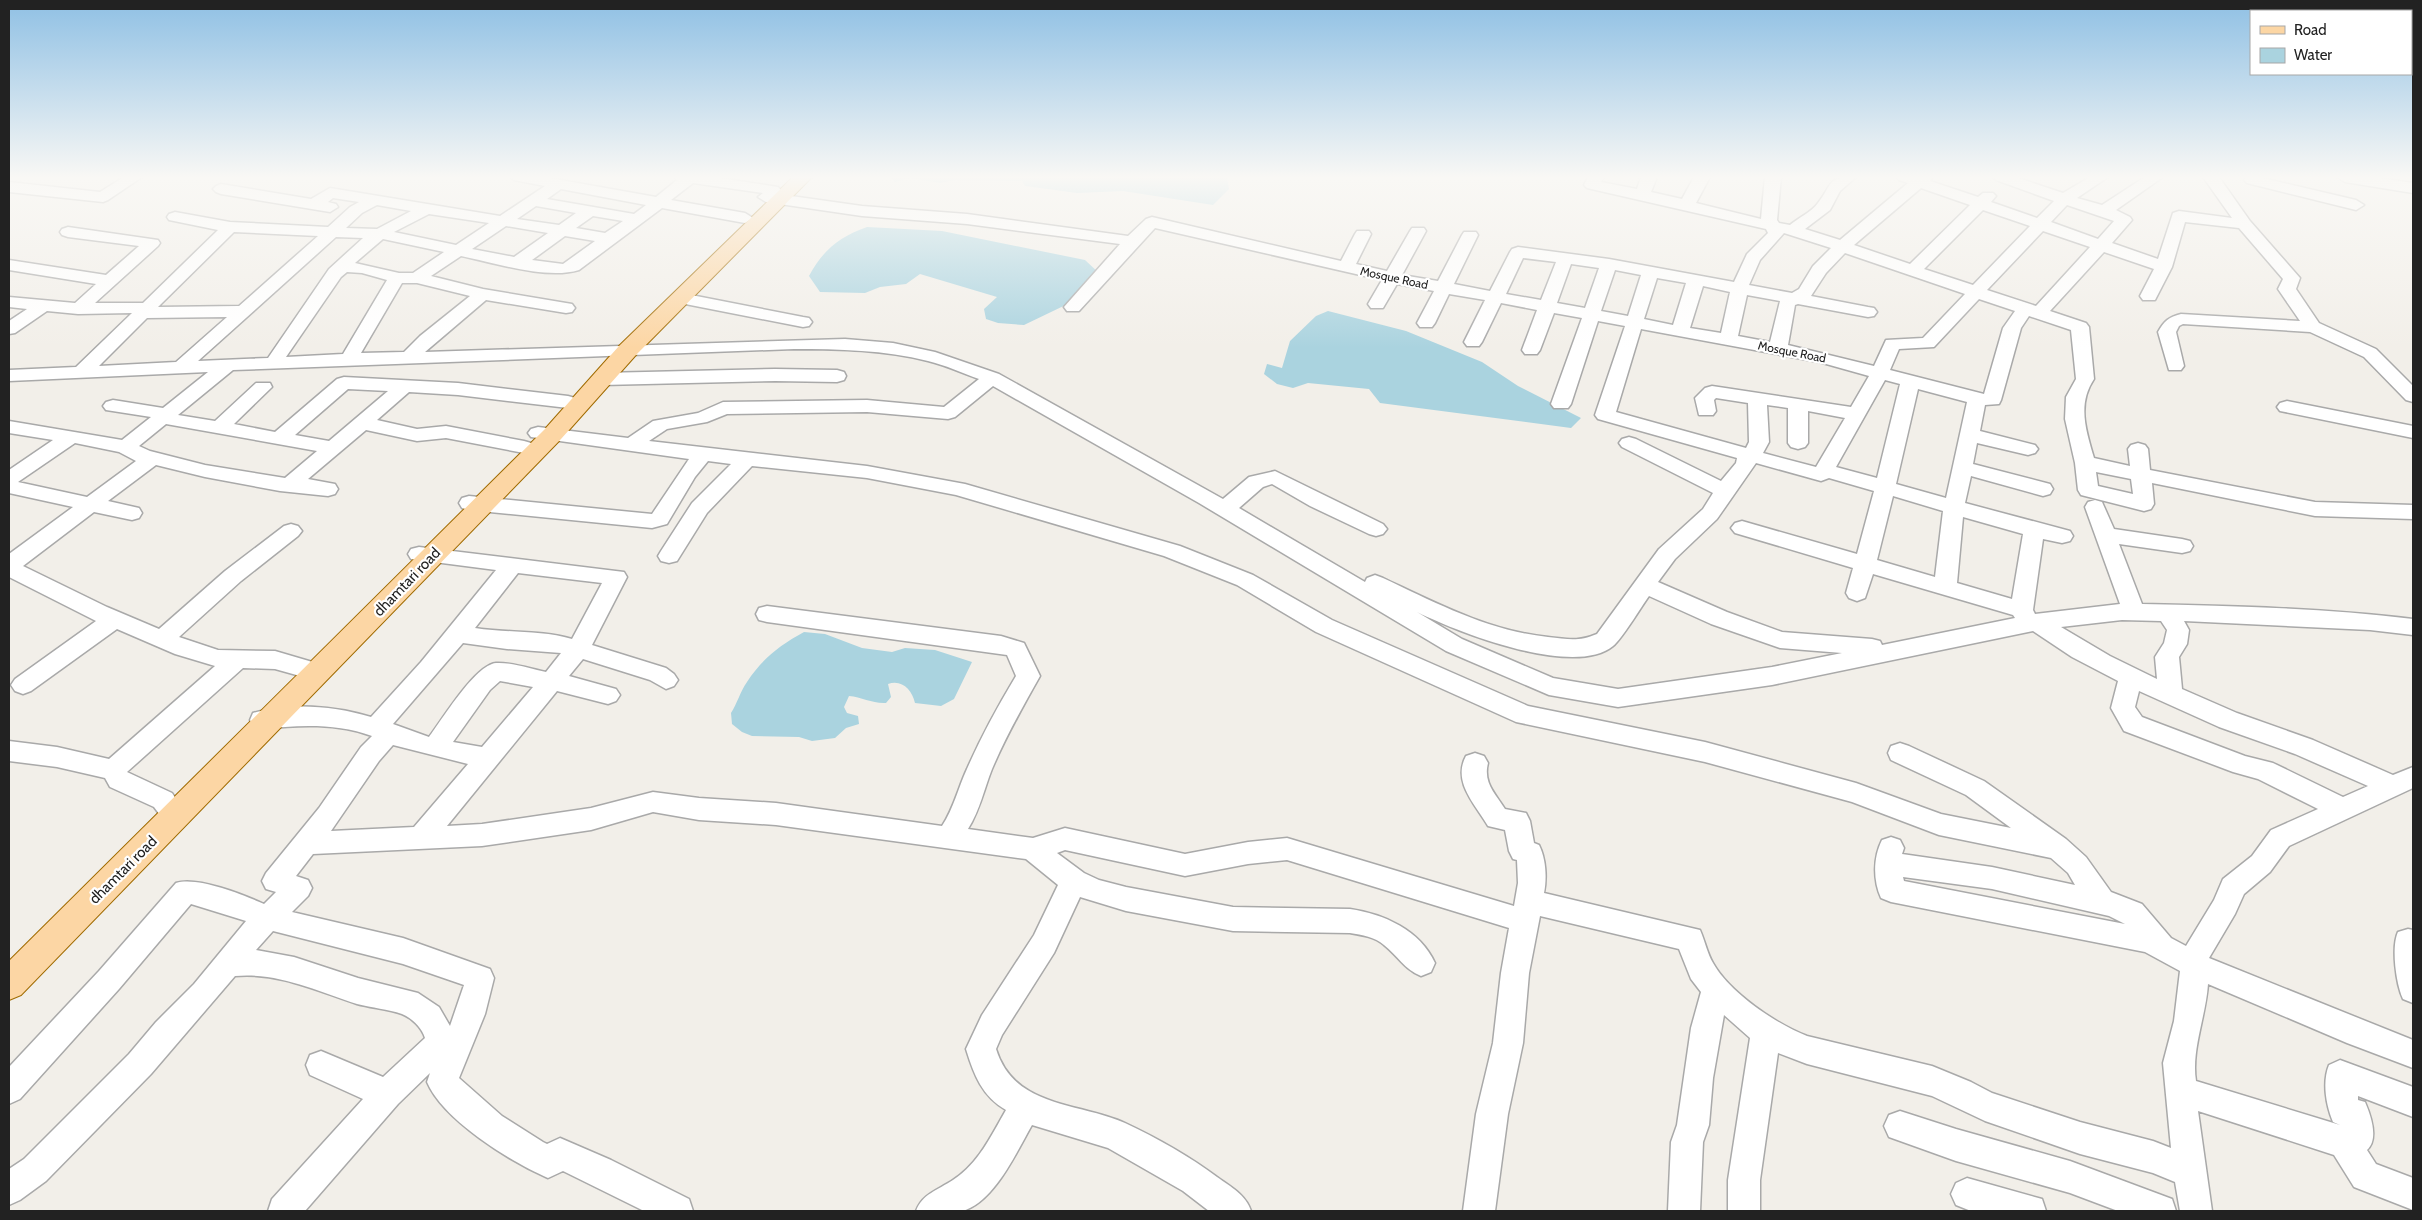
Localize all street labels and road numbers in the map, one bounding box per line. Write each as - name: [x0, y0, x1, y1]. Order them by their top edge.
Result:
- street label: Mosque Road: [1359, 263, 1429, 292]
- street label: Mosque Road: [1757, 338, 1827, 365]
- street label: dhamtari road: [370, 544, 444, 620]
- street label: dhamtari road: [85, 832, 161, 908]

